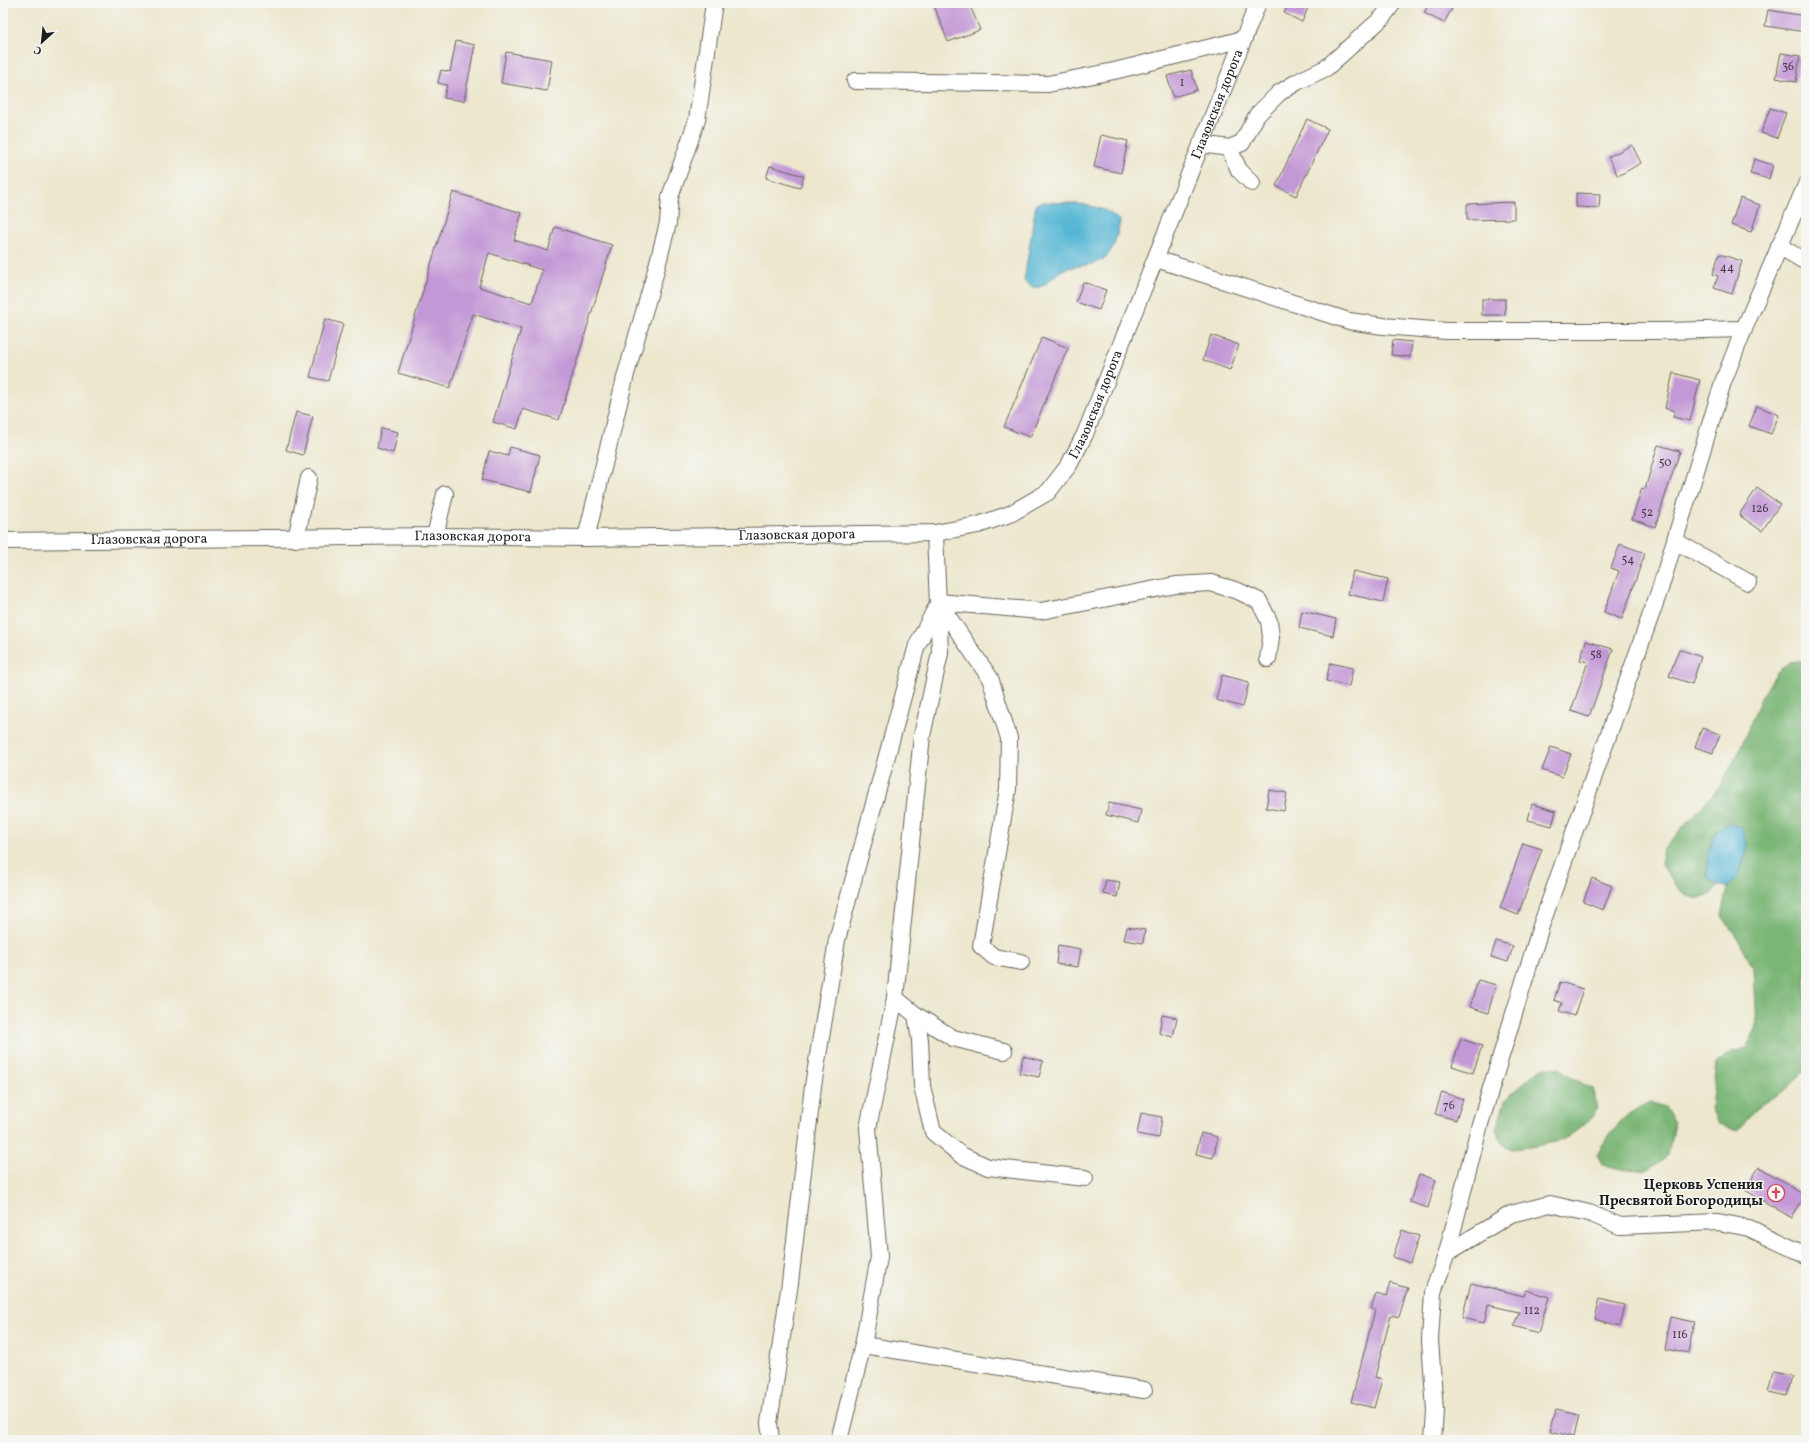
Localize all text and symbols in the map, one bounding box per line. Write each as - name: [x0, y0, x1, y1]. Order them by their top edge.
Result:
- north arrow: [22, 22, 62, 62]
- text: С: [32, 41, 45, 58]
- street label: Глазовская дорога: [1187, 46, 1248, 162]
- house number: 36: [1782, 59, 1794, 75]
- house number: 1: [1180, 75, 1184, 91]
- house number: 44: [1720, 260, 1734, 276]
- street label: Глазовская дорога: [1064, 347, 1127, 462]
- house number: 50: [1659, 455, 1671, 471]
- house number: 126: [1751, 501, 1769, 517]
- house number: 52: [1641, 505, 1653, 521]
- street label: Глазовская дорога: [738, 525, 855, 545]
- street label: Глазовская дорога: [414, 526, 532, 547]
- street label: Глазовская дорога: [90, 529, 208, 549]
- house number: 54: [1622, 552, 1634, 568]
- house number: 58: [1590, 647, 1602, 663]
- house number: 76: [1443, 1098, 1455, 1114]
- place label: Церковь Успения Пресвятой Богородицы: [1599, 1176, 1763, 1211]
- church icon: Церковь Успения Пресвятой Богородицы: [1766, 1183, 1786, 1203]
- house number: 112: [1524, 1303, 1540, 1319]
- house number: 116: [1672, 1327, 1688, 1343]

